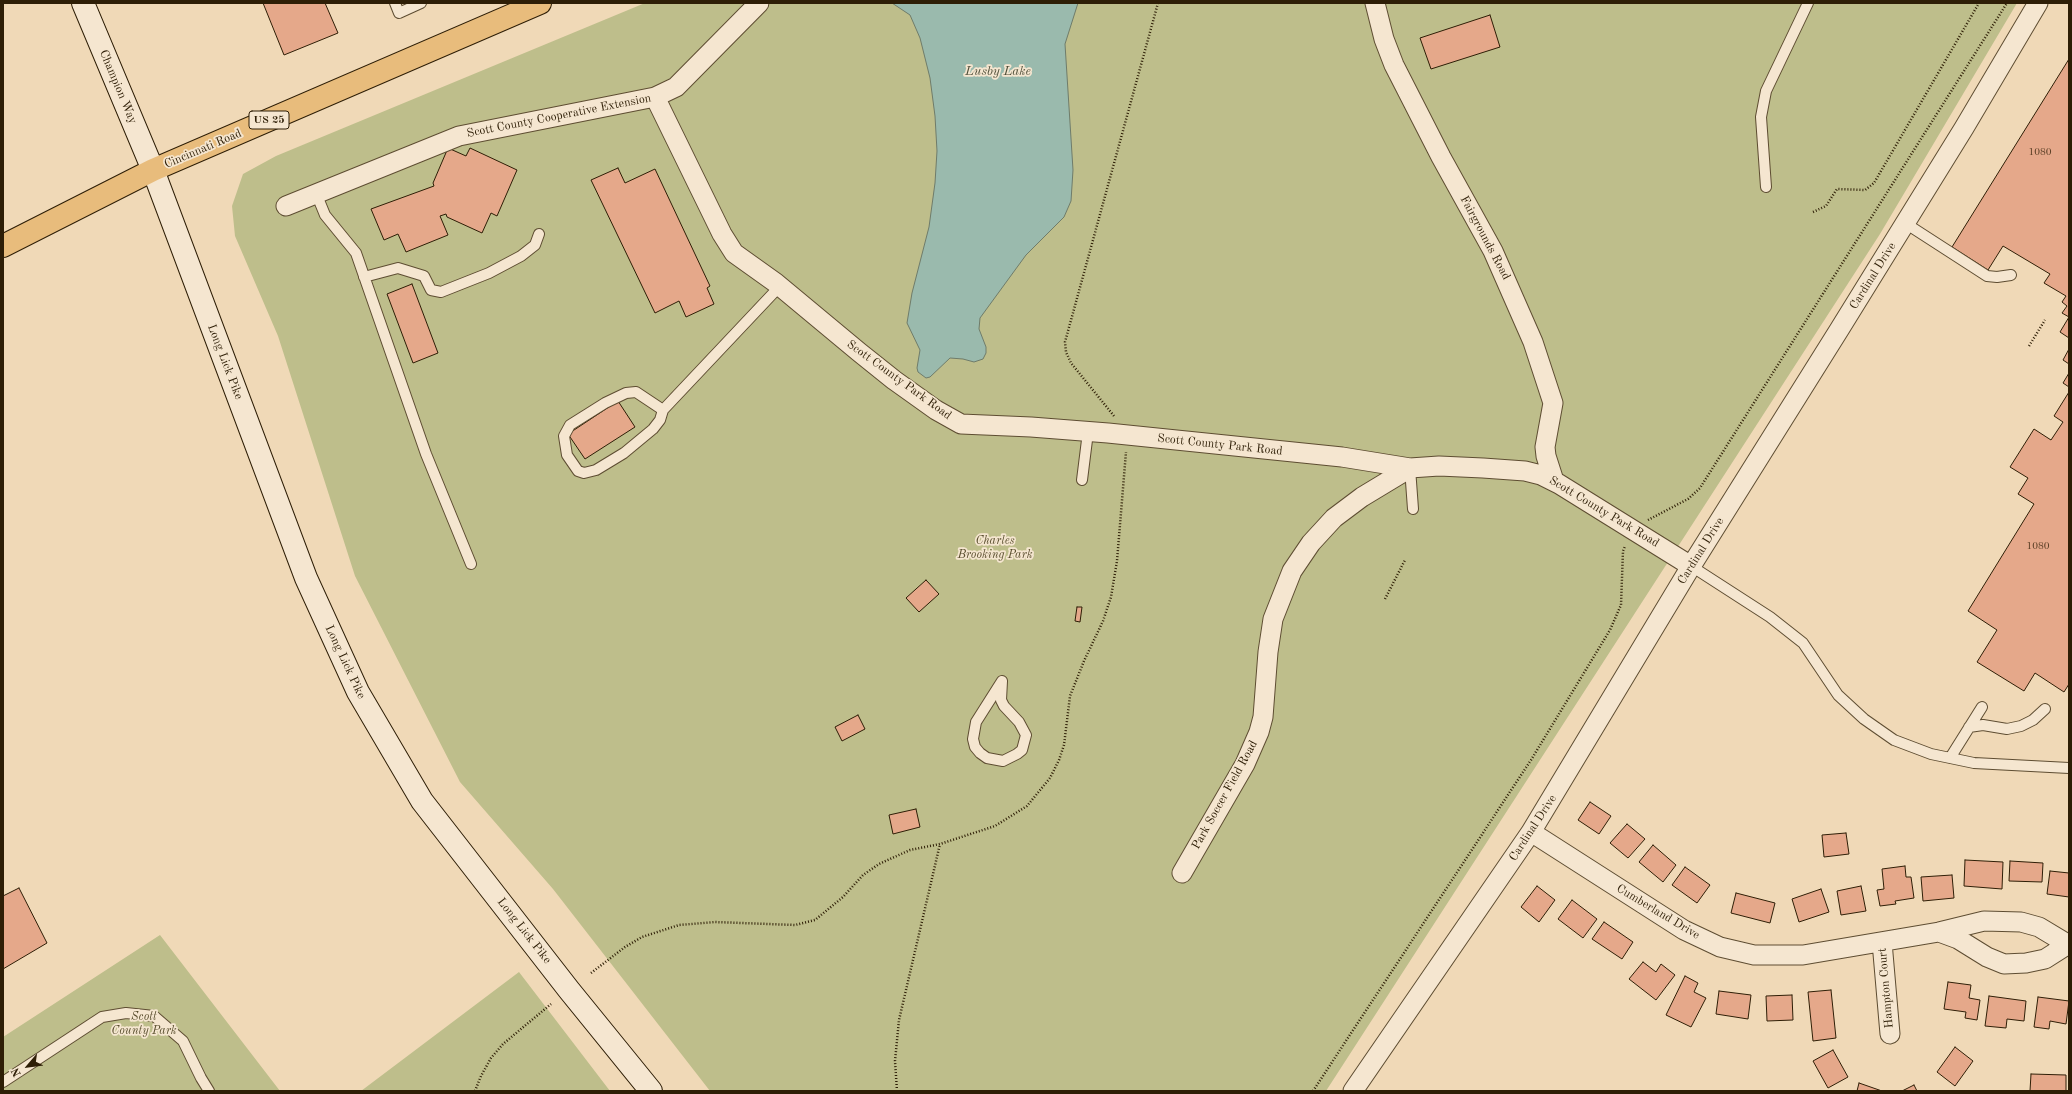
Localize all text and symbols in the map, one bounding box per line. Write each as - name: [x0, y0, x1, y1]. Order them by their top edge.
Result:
- street label: Champion Way: [96, 48, 140, 126]
- water label: Lusby Lake: [965, 64, 1031, 80]
- street label: Scott County Cooperative Extension: [466, 91, 652, 141]
- road number: US 25: [249, 111, 289, 129]
- street label: Cincinnati Road: [162, 126, 244, 172]
- house number: 1080: [2028, 146, 2052, 158]
- street label: Fairgrounds Road: [1457, 193, 1513, 283]
- street label: Cardinal Drive: [1847, 240, 1899, 312]
- street label: Long Lick Pike: [204, 322, 246, 402]
- street label: Scott County Park Road: [844, 337, 954, 423]
- street label: Scott County Park Road: [1157, 431, 1283, 459]
- street label: Scott County Park Road: [1546, 473, 1662, 551]
- street label: Cardinal Drive: [1675, 515, 1727, 587]
- park label: Charles Brooking Park: [957, 534, 1033, 562]
- house number: 1080: [2026, 540, 2050, 552]
- street label: Long Lick Pike: [322, 623, 368, 701]
- street label: Park Soccer Field Road: [1189, 738, 1261, 852]
- street label: Cardinal Drive: [1506, 792, 1560, 864]
- street label: Cumberland Drive: [1614, 881, 1702, 943]
- street label: Long Lick Pike: [494, 895, 554, 967]
- street label: Hampton Court: [1875, 947, 1897, 1029]
- park label: Scott County Park: [111, 1010, 177, 1038]
- north arrow: [8, 1046, 48, 1086]
- text: N: [10, 1066, 24, 1078]

